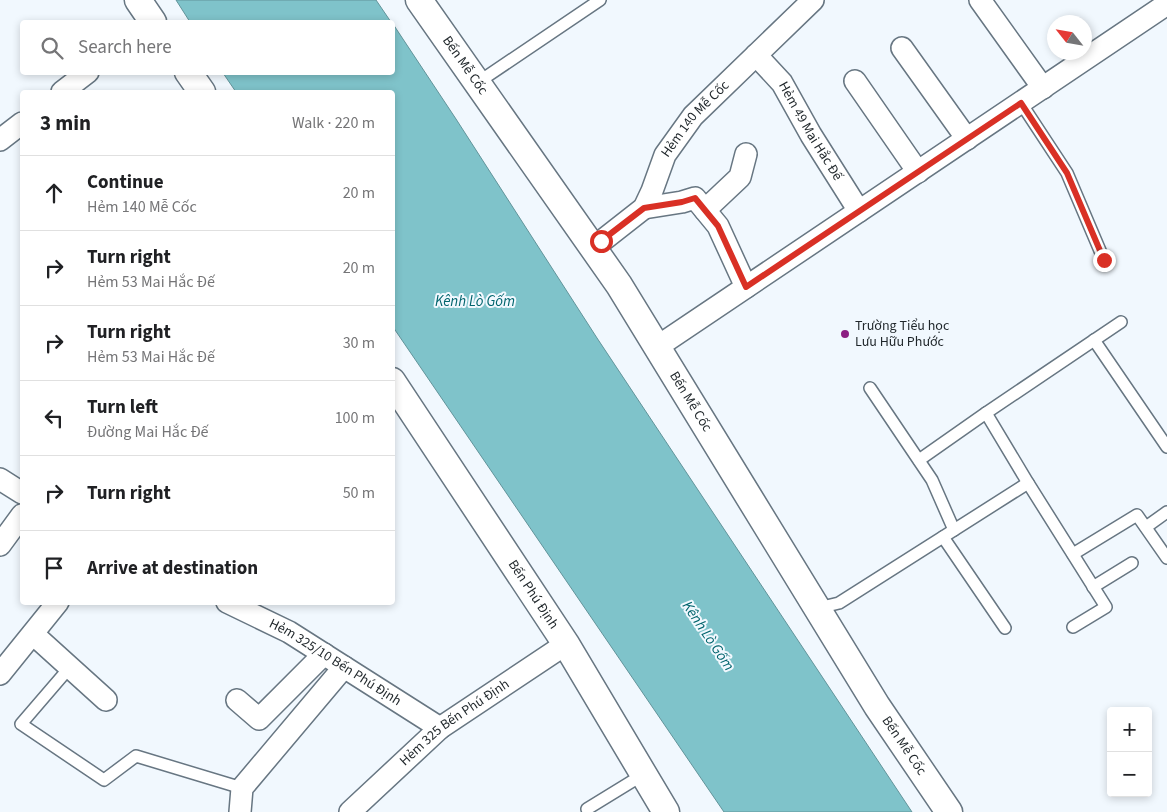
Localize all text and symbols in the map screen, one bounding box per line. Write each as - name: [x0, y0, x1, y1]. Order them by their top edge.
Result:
- north arrow: [1047, 15, 1092, 60]
- search box: [20, 20, 395, 75]
- street label: Bến Mễ Cốc: [437, 32, 493, 99]
- icon: search: [38, 34, 66, 62]
- text: Search here: [78, 34, 172, 61]
- street label: Hẻm 140 Mễ Cốc: [656, 76, 734, 162]
- street label: Hẻm 49 Mai Hắc Đế: [773, 78, 848, 185]
- text: 3 min: [40, 108, 91, 138]
- text: Walk · 220 m: [292, 112, 375, 134]
- text: Continue: [87, 169, 164, 196]
- icon: ahead: [40, 179, 68, 207]
- text: 20 m: [343, 182, 375, 204]
- text: Hẻm 140 Mễ Cốc: [87, 196, 197, 218]
- route start: [590, 230, 613, 253]
- text: Turn right: [87, 244, 171, 271]
- route end: [1093, 249, 1116, 272]
- icon: right: [40, 254, 68, 282]
- text: 20 m: [343, 257, 375, 279]
- text: Hẻm 53 Mai Hắc Đế: [87, 271, 215, 293]
- water label: Kênh Lò Gốm: [435, 291, 515, 312]
- place label: Trường Tiểu học Lưu Hữu Phước: [855, 316, 950, 352]
- text: Turn right: [87, 319, 171, 346]
- marker: Trường Tiểu học Lưu Hữu Phước: [839, 328, 851, 340]
- icon: right: [40, 329, 68, 357]
- text: 30 m: [343, 332, 375, 354]
- text: Hẻm 53 Mai Hắc Đế: [87, 346, 215, 368]
- street label: Bến Mễ Cốc: [664, 368, 717, 436]
- text: Turn left: [87, 394, 158, 421]
- icon: left: [40, 404, 68, 432]
- text: 100 m: [335, 407, 375, 429]
- text: Đường Mai Hắc Đế: [87, 421, 208, 443]
- icon: right: [40, 479, 68, 507]
- text: Turn right: [87, 480, 171, 507]
- text: 50 m: [343, 482, 375, 504]
- icon: arrive: [40, 554, 68, 582]
- text: Arrive at destination: [87, 555, 258, 582]
- street label: Bến Phú Định: [503, 556, 563, 633]
- water label: Kênh Lò Gốm: [677, 597, 739, 675]
- street label: Hẻm 325/10 Bến Phú Định: [266, 614, 405, 711]
- street label: Hẻm 325 Bến Phú Định: [395, 674, 513, 771]
- map controls: [1107, 707, 1152, 797]
- button: +: [1107, 707, 1152, 752]
- street label: Bến Mễ Cốc: [877, 712, 932, 780]
- button: −: [1107, 752, 1152, 797]

